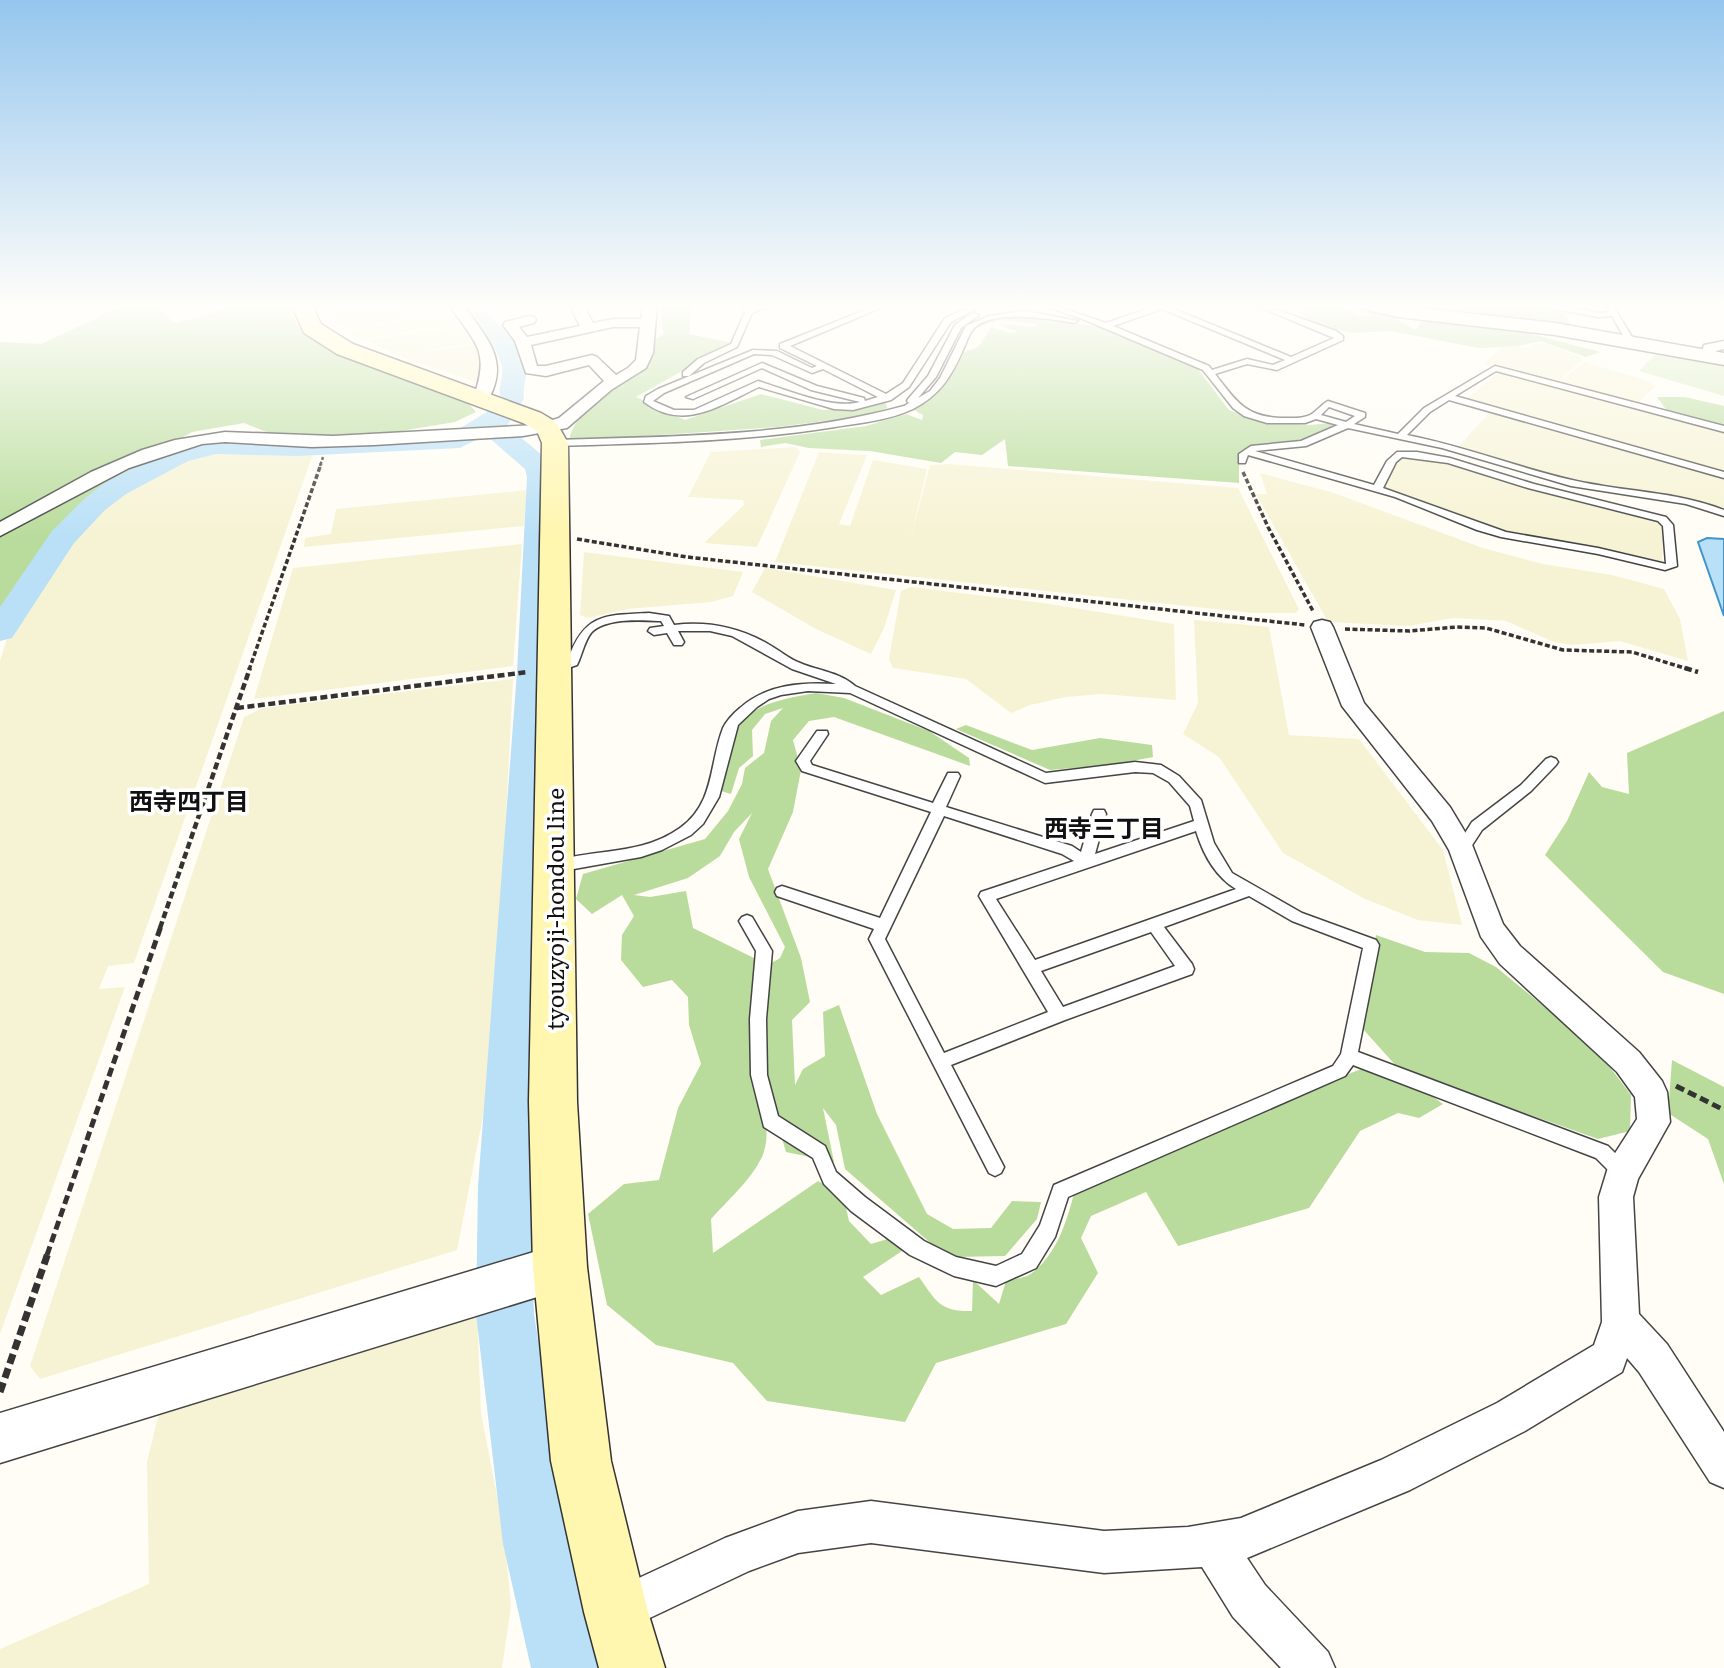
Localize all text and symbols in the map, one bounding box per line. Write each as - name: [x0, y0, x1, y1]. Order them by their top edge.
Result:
- district label: 西寺四丁目: [129, 782, 249, 817]
- street label: tyouzyoji-hondou line: [537, 788, 571, 1030]
- district label: 西寺三丁目: [1044, 809, 1164, 844]

